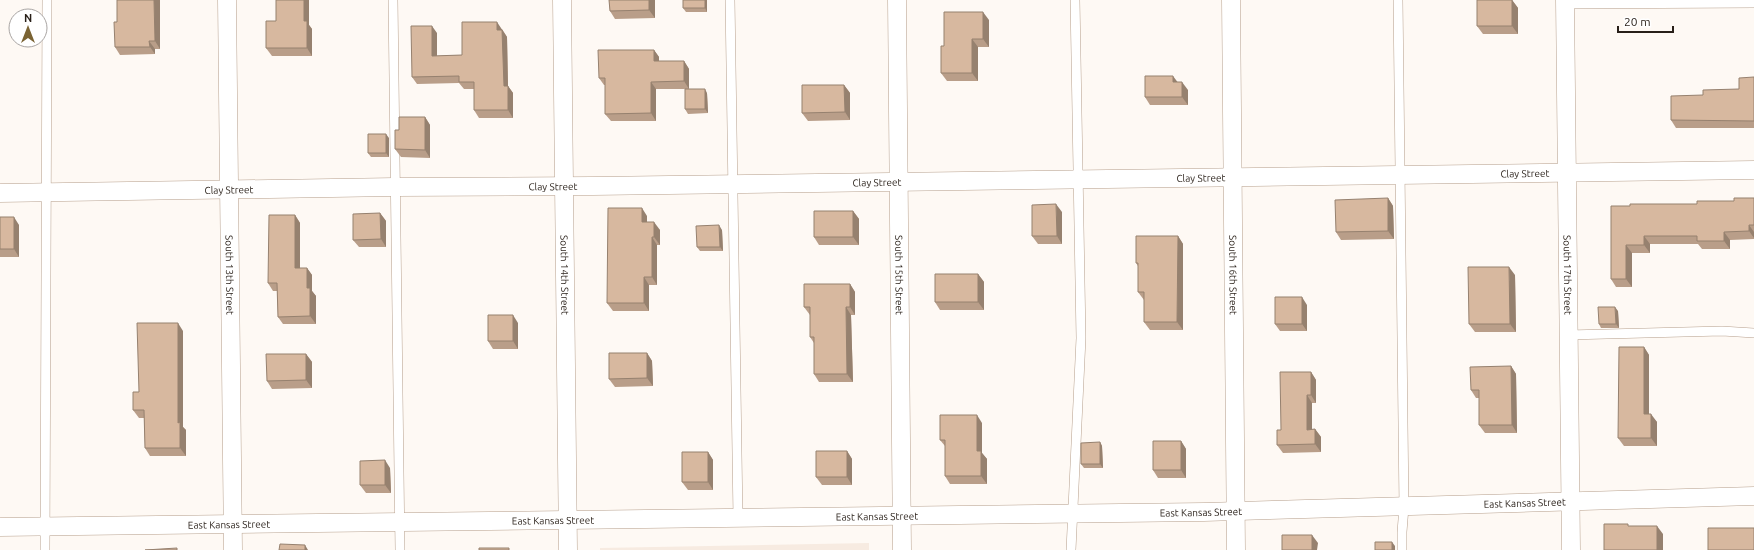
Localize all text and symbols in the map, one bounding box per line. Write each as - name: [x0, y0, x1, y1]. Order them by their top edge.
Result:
- north arrow: [8, 8, 48, 48]
- scale bar: [1618, 8, 1673, 34]
- text: N: [24, 12, 32, 24]
- text: 20 m: [1624, 15, 1651, 28]
- street label: Clay Street: [1500, 168, 1550, 179]
- street label: Clay Street: [1176, 172, 1226, 184]
- street label: Clay Street: [852, 177, 902, 188]
- street label: Clay Street: [528, 181, 578, 192]
- street label: Clay Street: [204, 184, 254, 196]
- street label: South 13th Street: [224, 235, 235, 315]
- street label: South 14th Street: [559, 235, 570, 315]
- street label: South 15th Street: [893, 235, 905, 315]
- street label: South 16th Street: [1227, 235, 1239, 315]
- street label: South 17th Street: [1562, 235, 1573, 315]
- street label: East Kansas Street: [1483, 496, 1566, 510]
- street label: East Kansas Street: [1160, 506, 1242, 519]
- street label: East Kansas Street: [836, 511, 918, 523]
- street label: East Kansas Street: [512, 515, 594, 527]
- street label: East Kansas Street: [188, 519, 270, 531]

